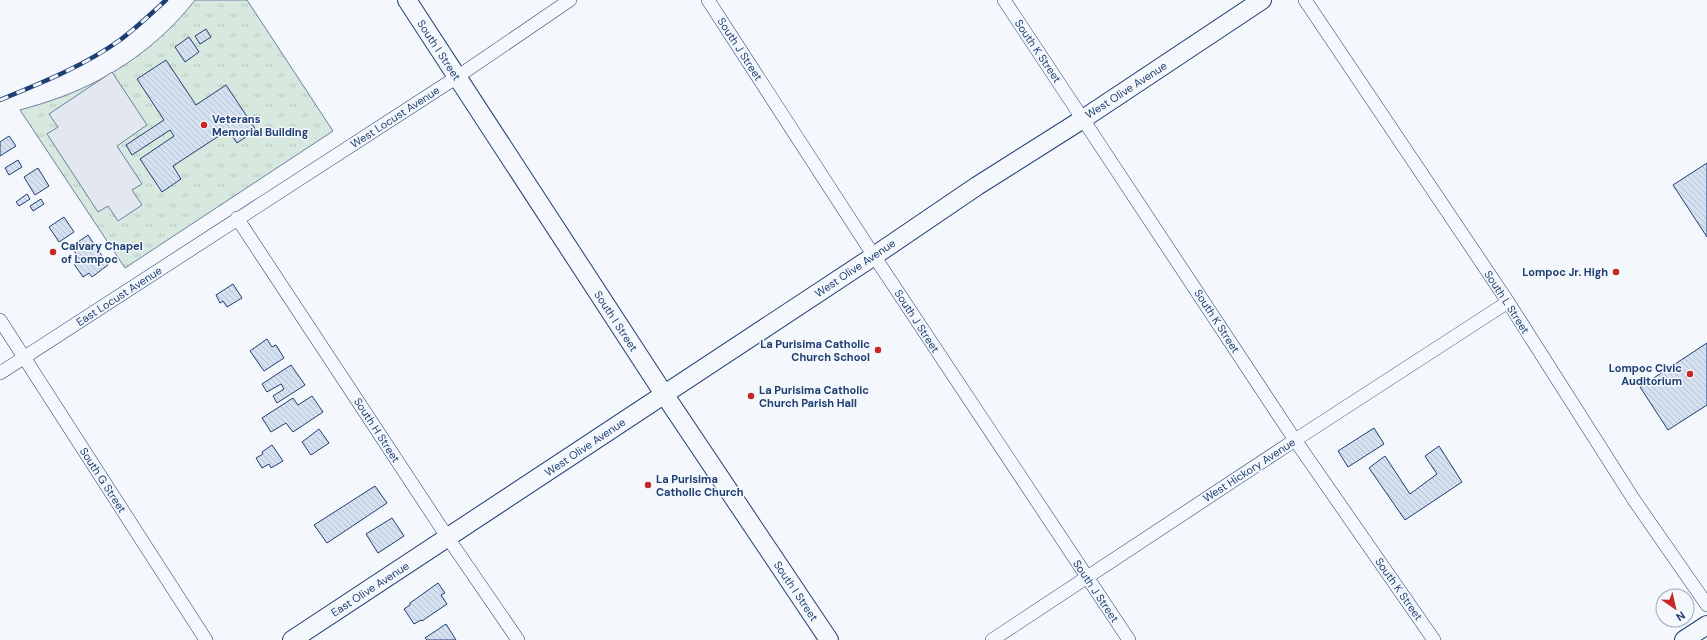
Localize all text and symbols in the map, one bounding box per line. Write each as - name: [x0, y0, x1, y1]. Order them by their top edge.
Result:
- street label: South J Street: [714, 15, 766, 83]
- street label: South I Street: [414, 17, 464, 83]
- street label: South K Street: [1012, 17, 1064, 85]
- street label: West Olive Avenue: [1083, 58, 1169, 122]
- street label: West Locust Avenue: [348, 83, 442, 151]
- place label: Veterans Memorial Building: [212, 112, 309, 139]
- marker: Veterans Memorial Building: [199, 120, 209, 130]
- street label: West Olive Avenue: [812, 236, 898, 300]
- place label: Calvary Chapel of Lompoc: [61, 239, 143, 266]
- marker: Calvary Chapel of Lompoc: [48, 247, 58, 257]
- street label: East Locust Avenue: [74, 263, 164, 329]
- place label: Lompoc Jr. High: [1522, 265, 1608, 279]
- marker: Lompoc Jr. High: [1611, 267, 1621, 277]
- street label: South L Street: [1481, 268, 1533, 336]
- street label: South K Street: [1191, 286, 1243, 356]
- street label: South J Street: [891, 287, 943, 355]
- street label: South I Street: [591, 288, 641, 354]
- place label: La Purisima Catholic Church School: [760, 337, 870, 364]
- marker: La Purisima Catholic Church School: [873, 345, 883, 355]
- place label: Lompoc Civic Auditorium: [1609, 361, 1682, 388]
- marker: Lompoc Civic Auditorium: [1685, 369, 1695, 379]
- place label: La Purisima Catholic Church Parish Hall: [759, 383, 869, 410]
- marker: La Purisima Catholic Church Parish Hall: [746, 391, 756, 401]
- street label: South H Street: [351, 395, 403, 465]
- street label: West Olive Avenue: [542, 415, 628, 479]
- street label: West Hickory Avenue: [1200, 435, 1298, 505]
- street label: South G Street: [77, 445, 129, 515]
- place label: La Purisima Catholic Church: [656, 472, 744, 499]
- marker: La Purisima Catholic Church: [643, 480, 653, 490]
- street label: South K Street: [1372, 555, 1426, 623]
- street label: South J Street: [1070, 557, 1122, 625]
- street label: South I Street: [771, 558, 821, 624]
- street label: East Olive Avenue: [328, 559, 412, 619]
- north arrow: [1655, 588, 1695, 628]
- text: N: [1673, 608, 1688, 624]

